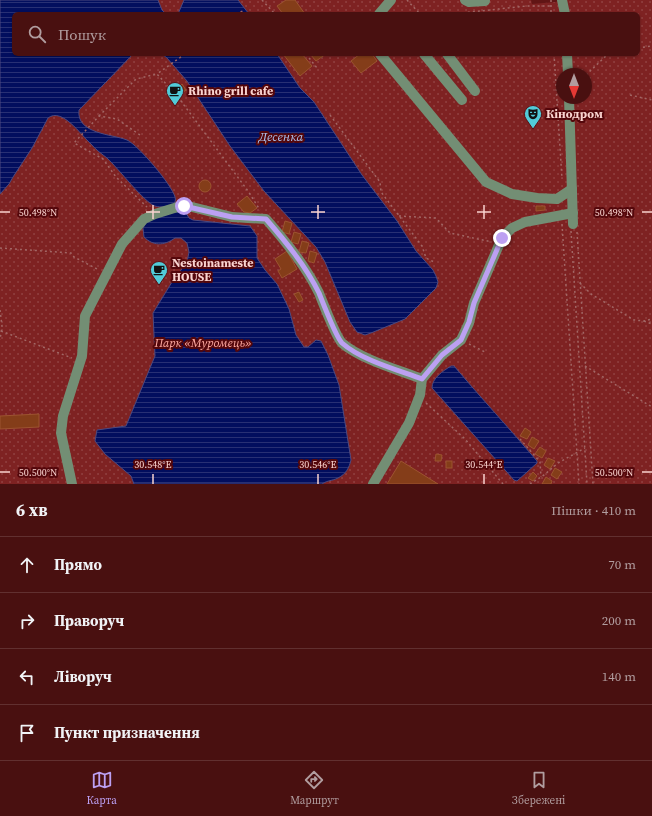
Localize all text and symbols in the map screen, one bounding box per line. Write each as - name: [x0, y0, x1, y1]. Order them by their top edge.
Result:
- search box: [12, 12, 640, 56]
- icon: search: [26, 23, 48, 45]
- text: Пошук: [58, 24, 106, 45]
- north arrow: [556, 68, 592, 104]
- cafe icon: Rhino grill cafe: [165, 81, 185, 106]
- place label: Rhino grill cafe: [188, 83, 273, 99]
- theatre icon: Кінодром: [523, 104, 543, 129]
- place label: Кінодром: [546, 106, 603, 122]
- water label: Десенка: [258, 128, 304, 145]
- route start: [175, 197, 193, 215]
- text: 50.498°N: [19, 206, 57, 219]
- text: 50.498°N: [595, 206, 633, 219]
- route end: [493, 229, 511, 247]
- place label: Nestoinameste HOUSE: [172, 255, 254, 285]
- cafe icon: Nestoinameste HOUSE: [149, 260, 169, 285]
- park label: Парк «Муромець»: [153, 335, 252, 351]
- text: 30.548°E: [134, 458, 172, 471]
- text: 30.546°E: [299, 458, 337, 471]
- text: 30.544°E: [465, 458, 503, 471]
- text: 50.500°N: [19, 466, 57, 479]
- text: 50.500°N: [595, 466, 633, 479]
- text: 6 хв: [16, 498, 48, 522]
- text: Пішки · 410 m: [551, 502, 636, 519]
- icon: ahead: [16, 554, 38, 576]
- text: Прямо: [54, 554, 102, 575]
- text: 70 m: [608, 556, 636, 573]
- icon: right: [16, 610, 38, 632]
- text: Праворуч: [54, 610, 124, 631]
- text: 200 m: [602, 612, 636, 629]
- icon: left: [16, 666, 38, 688]
- text: Ліворуч: [54, 666, 112, 687]
- text: 140 m: [602, 668, 636, 685]
- icon: arrive: [16, 722, 38, 744]
- text: Пункт призначення: [54, 722, 200, 743]
- tab: Карта: [87, 769, 117, 808]
- tab: Маршрут: [290, 769, 339, 808]
- tab: Збережені: [512, 769, 565, 808]

